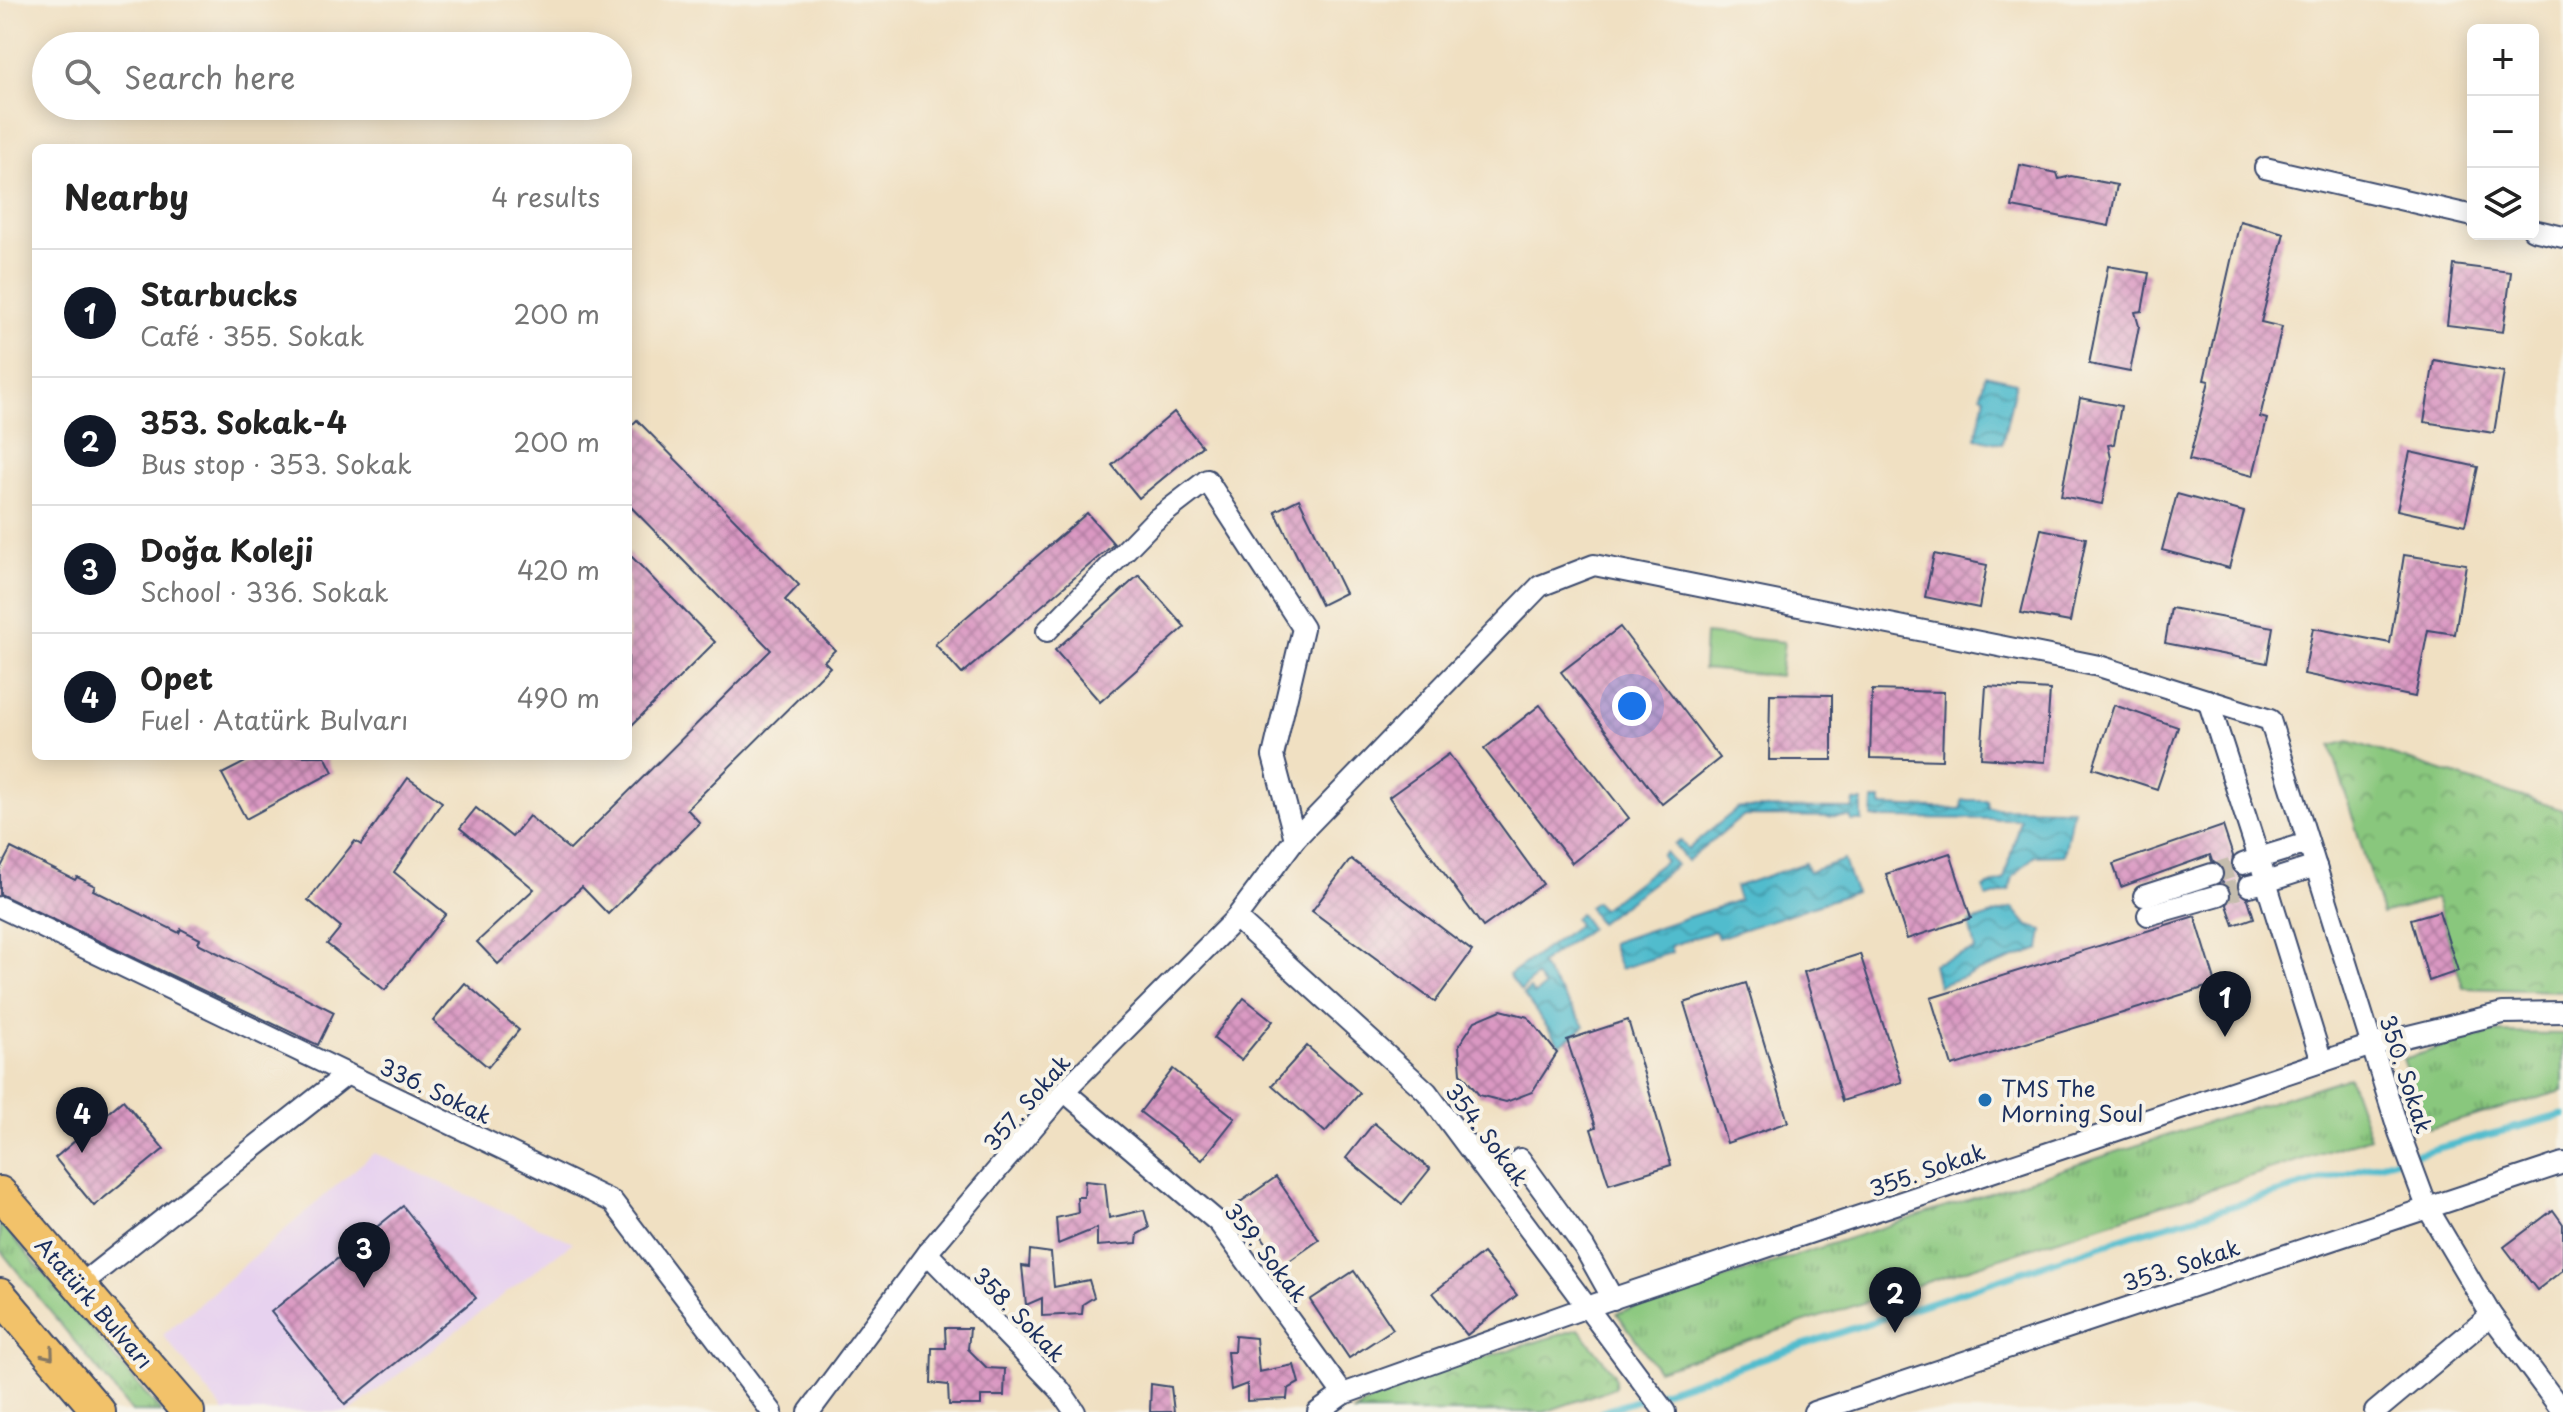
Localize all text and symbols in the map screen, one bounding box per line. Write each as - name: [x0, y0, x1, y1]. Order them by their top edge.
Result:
- map controls: [2467, 24, 2539, 240]
- button: +: [2467, 24, 2539, 96]
- search box: [32, 32, 632, 120]
- icon: search: [60, 54, 104, 98]
- text: Search here: [124, 54, 296, 99]
- button: −: [2467, 96, 2539, 168]
- button: layers: [2467, 168, 2539, 240]
- text: Nearby: [64, 170, 189, 222]
- text: 4 results: [491, 177, 600, 216]
- text: Starbucks: [140, 271, 297, 316]
- text: 1: [84, 294, 96, 333]
- text: 200 m: [513, 294, 600, 333]
- text: Café · 355. Sokak: [140, 316, 364, 355]
- text: 353. Sokak-4: [140, 399, 347, 444]
- text: 2: [81, 422, 99, 461]
- text: 200 m: [513, 422, 600, 461]
- text: Bus stop · 353. Sokak: [140, 444, 412, 483]
- text: Doğa Koleji: [140, 527, 314, 572]
- text: 3: [81, 550, 99, 589]
- text: 420 m: [517, 550, 600, 589]
- text: School · 336. Sokak: [140, 572, 389, 611]
- text: Opet: [140, 655, 213, 700]
- text: 4: [81, 678, 99, 717]
- text: 490 m: [517, 678, 600, 717]
- your location: [1612, 686, 1652, 726]
- text: Fuel · Atatürk Bulvarı: [140, 700, 408, 739]
- pin: 1: [2199, 971, 2251, 1037]
- street label: 350. Sokak: [2372, 1011, 2442, 1138]
- street label: 357. Sokak: [975, 1046, 1078, 1158]
- street label: 336. Sokak: [374, 1049, 498, 1132]
- place label: TMS The Morning Soul: [2001, 1071, 2143, 1129]
- street label: 354. Sokak: [1438, 1076, 1538, 1193]
- pin: 4: [56, 1087, 108, 1153]
- marker: TMS The Morning Soul: [1976, 1091, 1994, 1109]
- street label: 355. Sokak: [1865, 1134, 1990, 1204]
- street label: 359. Sokak: [1218, 1195, 1317, 1309]
- pin: 3: [338, 1222, 390, 1288]
- street label: Atatürk Bulvarı: [28, 1229, 162, 1375]
- street label: 353. Sokak: [2118, 1229, 2244, 1298]
- street label: 358. Sokak: [966, 1259, 1074, 1369]
- pin: 2: [1869, 1267, 1921, 1333]
- one-way arrow: [39, 1344, 54, 1359]

